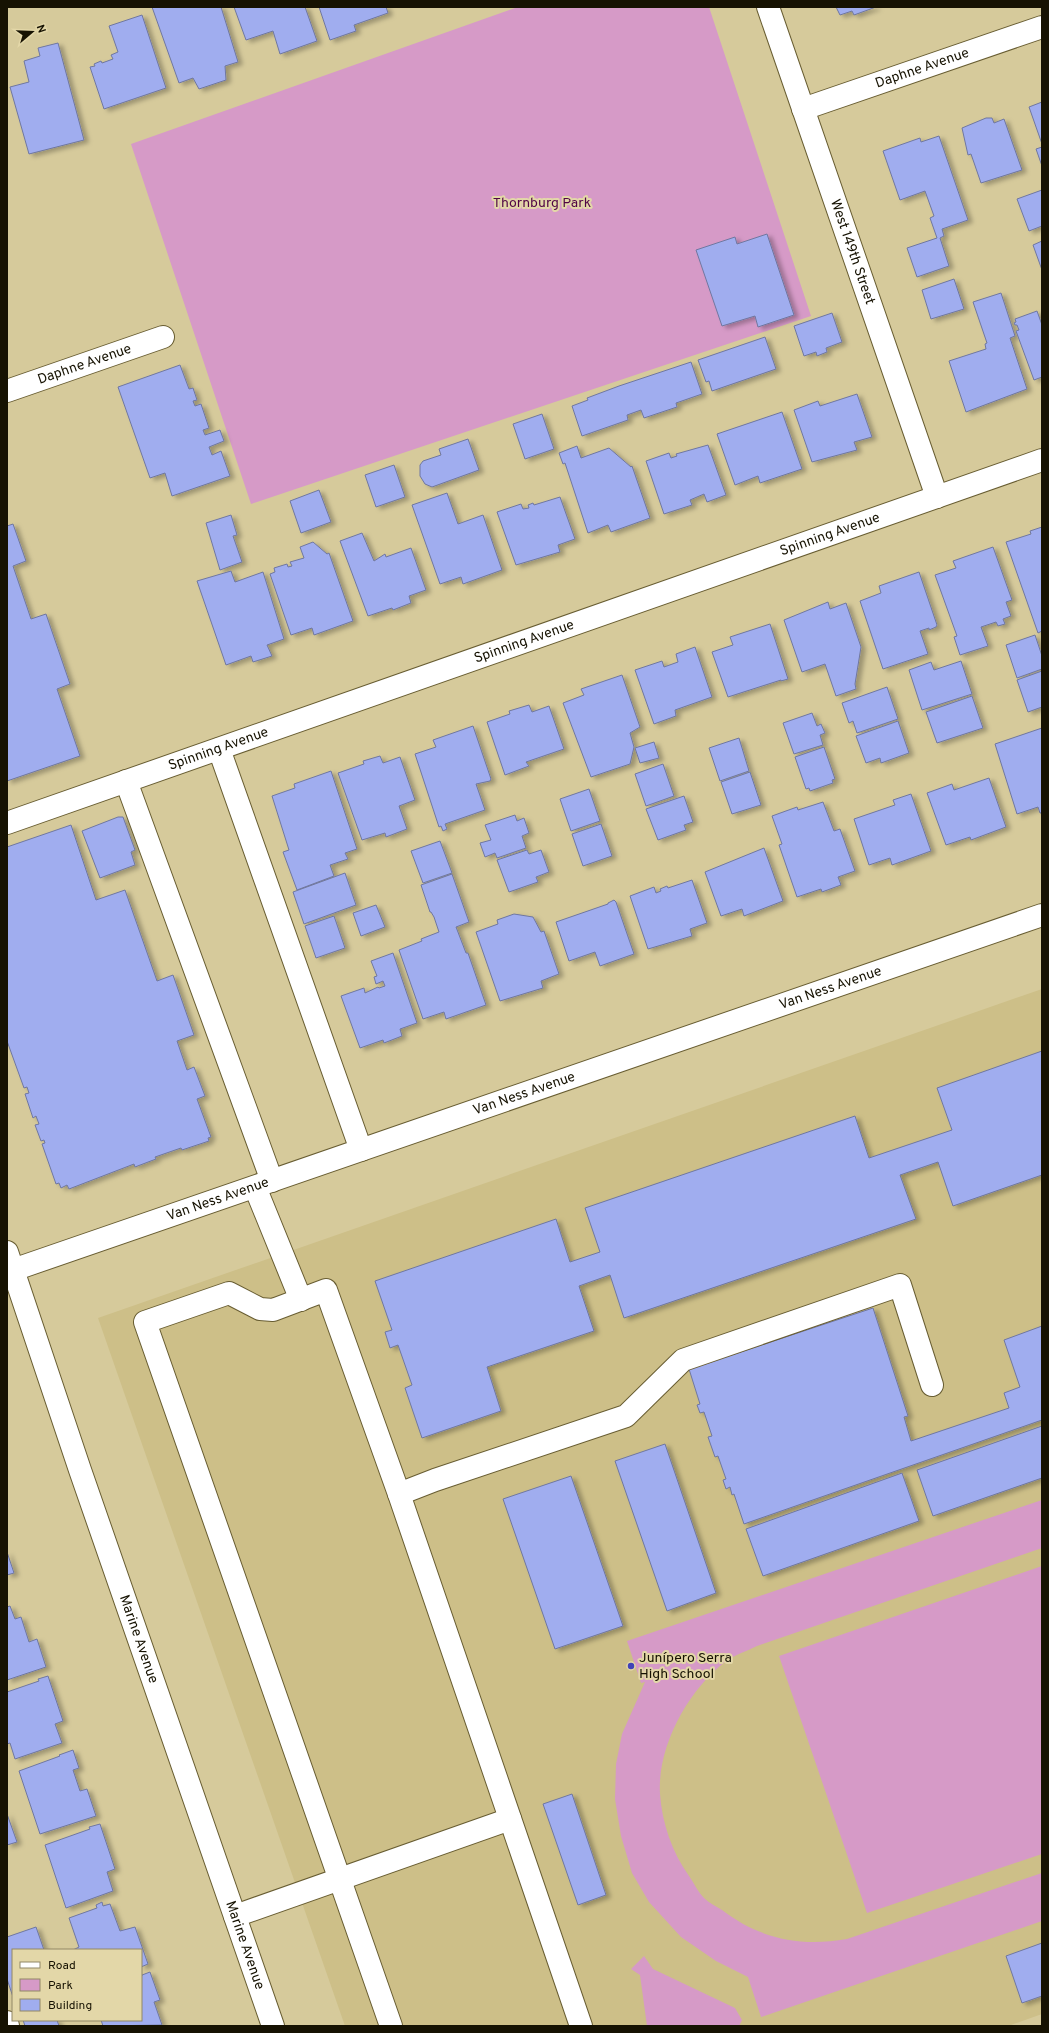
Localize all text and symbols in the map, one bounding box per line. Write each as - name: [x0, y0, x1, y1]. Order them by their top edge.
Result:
- north arrow: [12, 12, 52, 52]
- text: N: [33, 23, 48, 35]
- street label: Daphne Avenue: [873, 44, 971, 92]
- park label: Thornburg Park: [493, 195, 591, 212]
- street label: West 149th Street: [826, 197, 878, 307]
- street label: Daphne Avenue: [35, 340, 134, 388]
- street label: Spinning Avenue: [778, 509, 882, 560]
- street label: Spinning Avenue: [472, 616, 576, 667]
- street label: Spinning Avenue: [166, 723, 271, 774]
- street label: Van Ness Avenue: [777, 963, 884, 1013]
- street label: Van Ness Avenue: [471, 1068, 577, 1119]
- street label: Van Ness Avenue: [164, 1174, 271, 1225]
- street label: Marine Avenue: [116, 1593, 162, 1686]
- place label: Junípero Serra High School: [639, 1650, 732, 1683]
- marker: Junípero Serra High School: [626, 1661, 636, 1671]
- street label: Marine Avenue: [222, 1899, 268, 1992]
- legend: [12, 1949, 142, 2021]
- text: Road: [48, 1958, 76, 1974]
- text: Park: [48, 1978, 73, 1994]
- text: Building: [48, 1998, 92, 2014]

